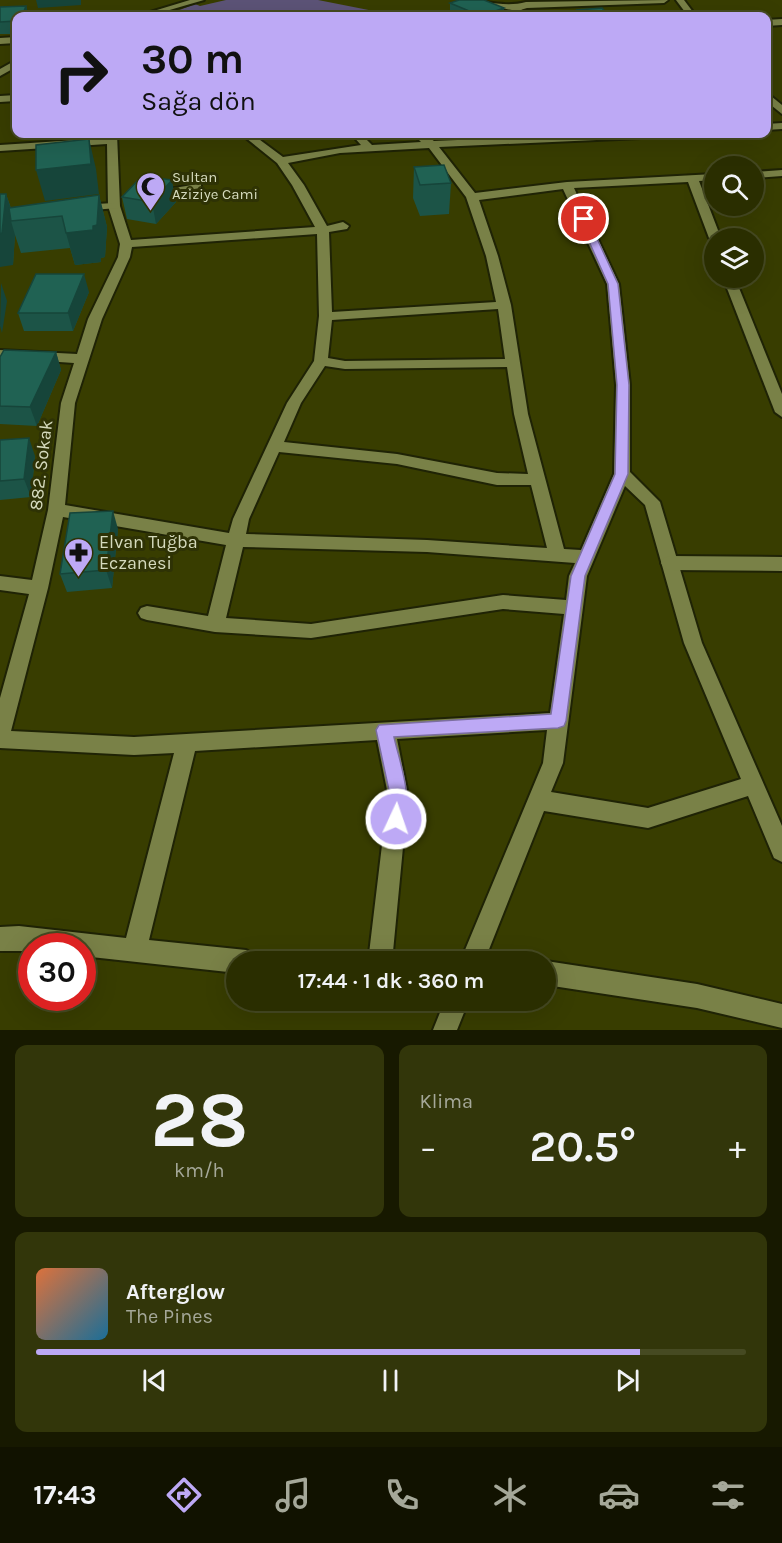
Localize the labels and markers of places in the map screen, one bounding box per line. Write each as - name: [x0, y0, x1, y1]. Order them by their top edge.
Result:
- place label: Sultan Aziziye Cami: [172, 168, 258, 203]
- mosque icon: Sultan Aziziye Cami: [135, 170, 167, 212]
- pin: [558, 193, 609, 244]
- place label: Elvan Tuğba Eczanesi: [99, 531, 198, 574]
- pharmacy icon: Elvan Tuğba Eczanesi: [62, 536, 94, 578]

